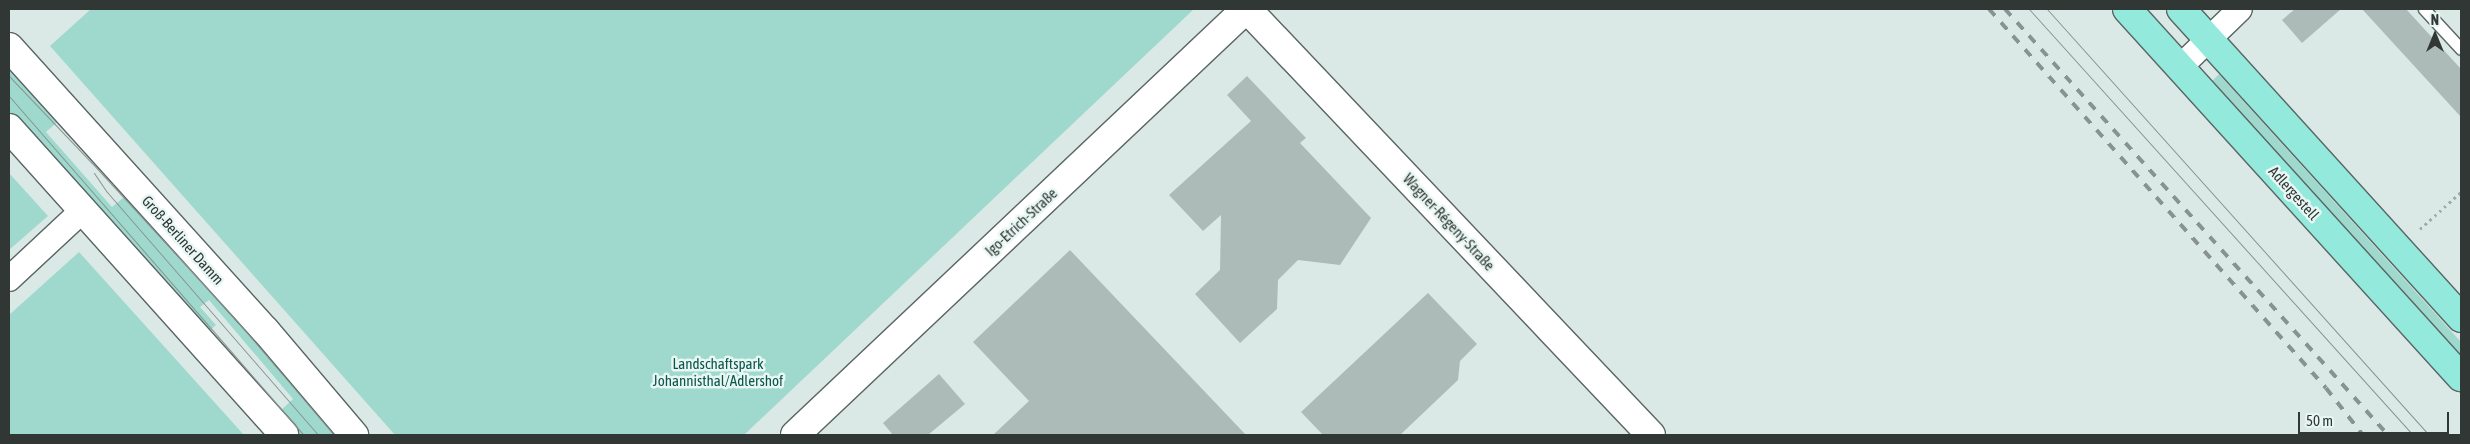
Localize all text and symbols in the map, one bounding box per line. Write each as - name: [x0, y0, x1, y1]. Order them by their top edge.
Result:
- north arrow: [2410, 10, 2460, 60]
- text: N: [2431, 12, 2439, 28]
- street label: Adlergestell: [2265, 162, 2323, 224]
- street label: Wagner-Régeny-Straße: [1399, 170, 1499, 274]
- street label: Igo-Etrich-Straße: [981, 184, 1061, 260]
- street label: Groß-Berliner Damm: [138, 192, 228, 288]
- park label: Landschaftspark Johannisthal/Adlershof: [653, 354, 783, 389]
- scale bar: [2300, 402, 2451, 434]
- text: 50 m: [2306, 412, 2333, 429]

